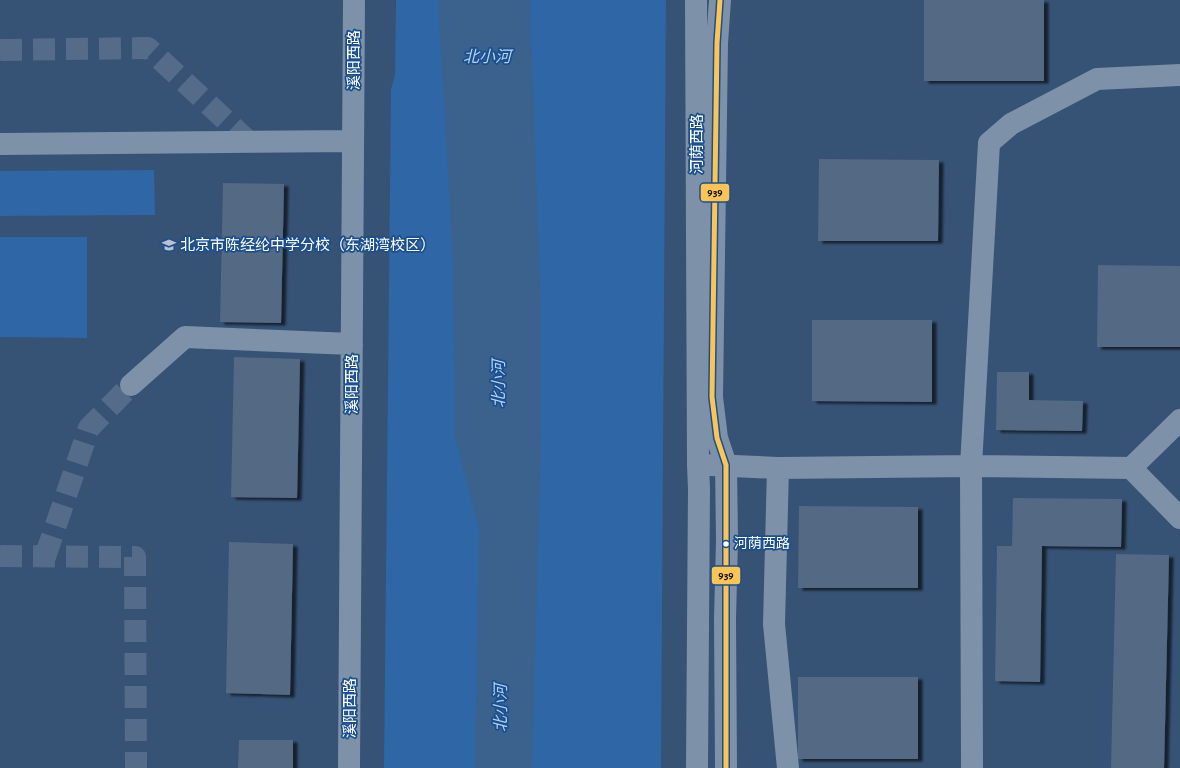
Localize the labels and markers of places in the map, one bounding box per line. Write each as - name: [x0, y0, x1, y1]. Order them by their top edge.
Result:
- place label: 北京市陈经纶中学分校（东湖湾校区）: [180, 236, 435, 253]
- school or university icon: 北京市陈经纶中学分校（东湖湾校区）: [161, 237, 177, 253]
- place label: 河荫西路: [734, 536, 790, 551]
- marker: 河荫西路: [721, 539, 731, 549]

